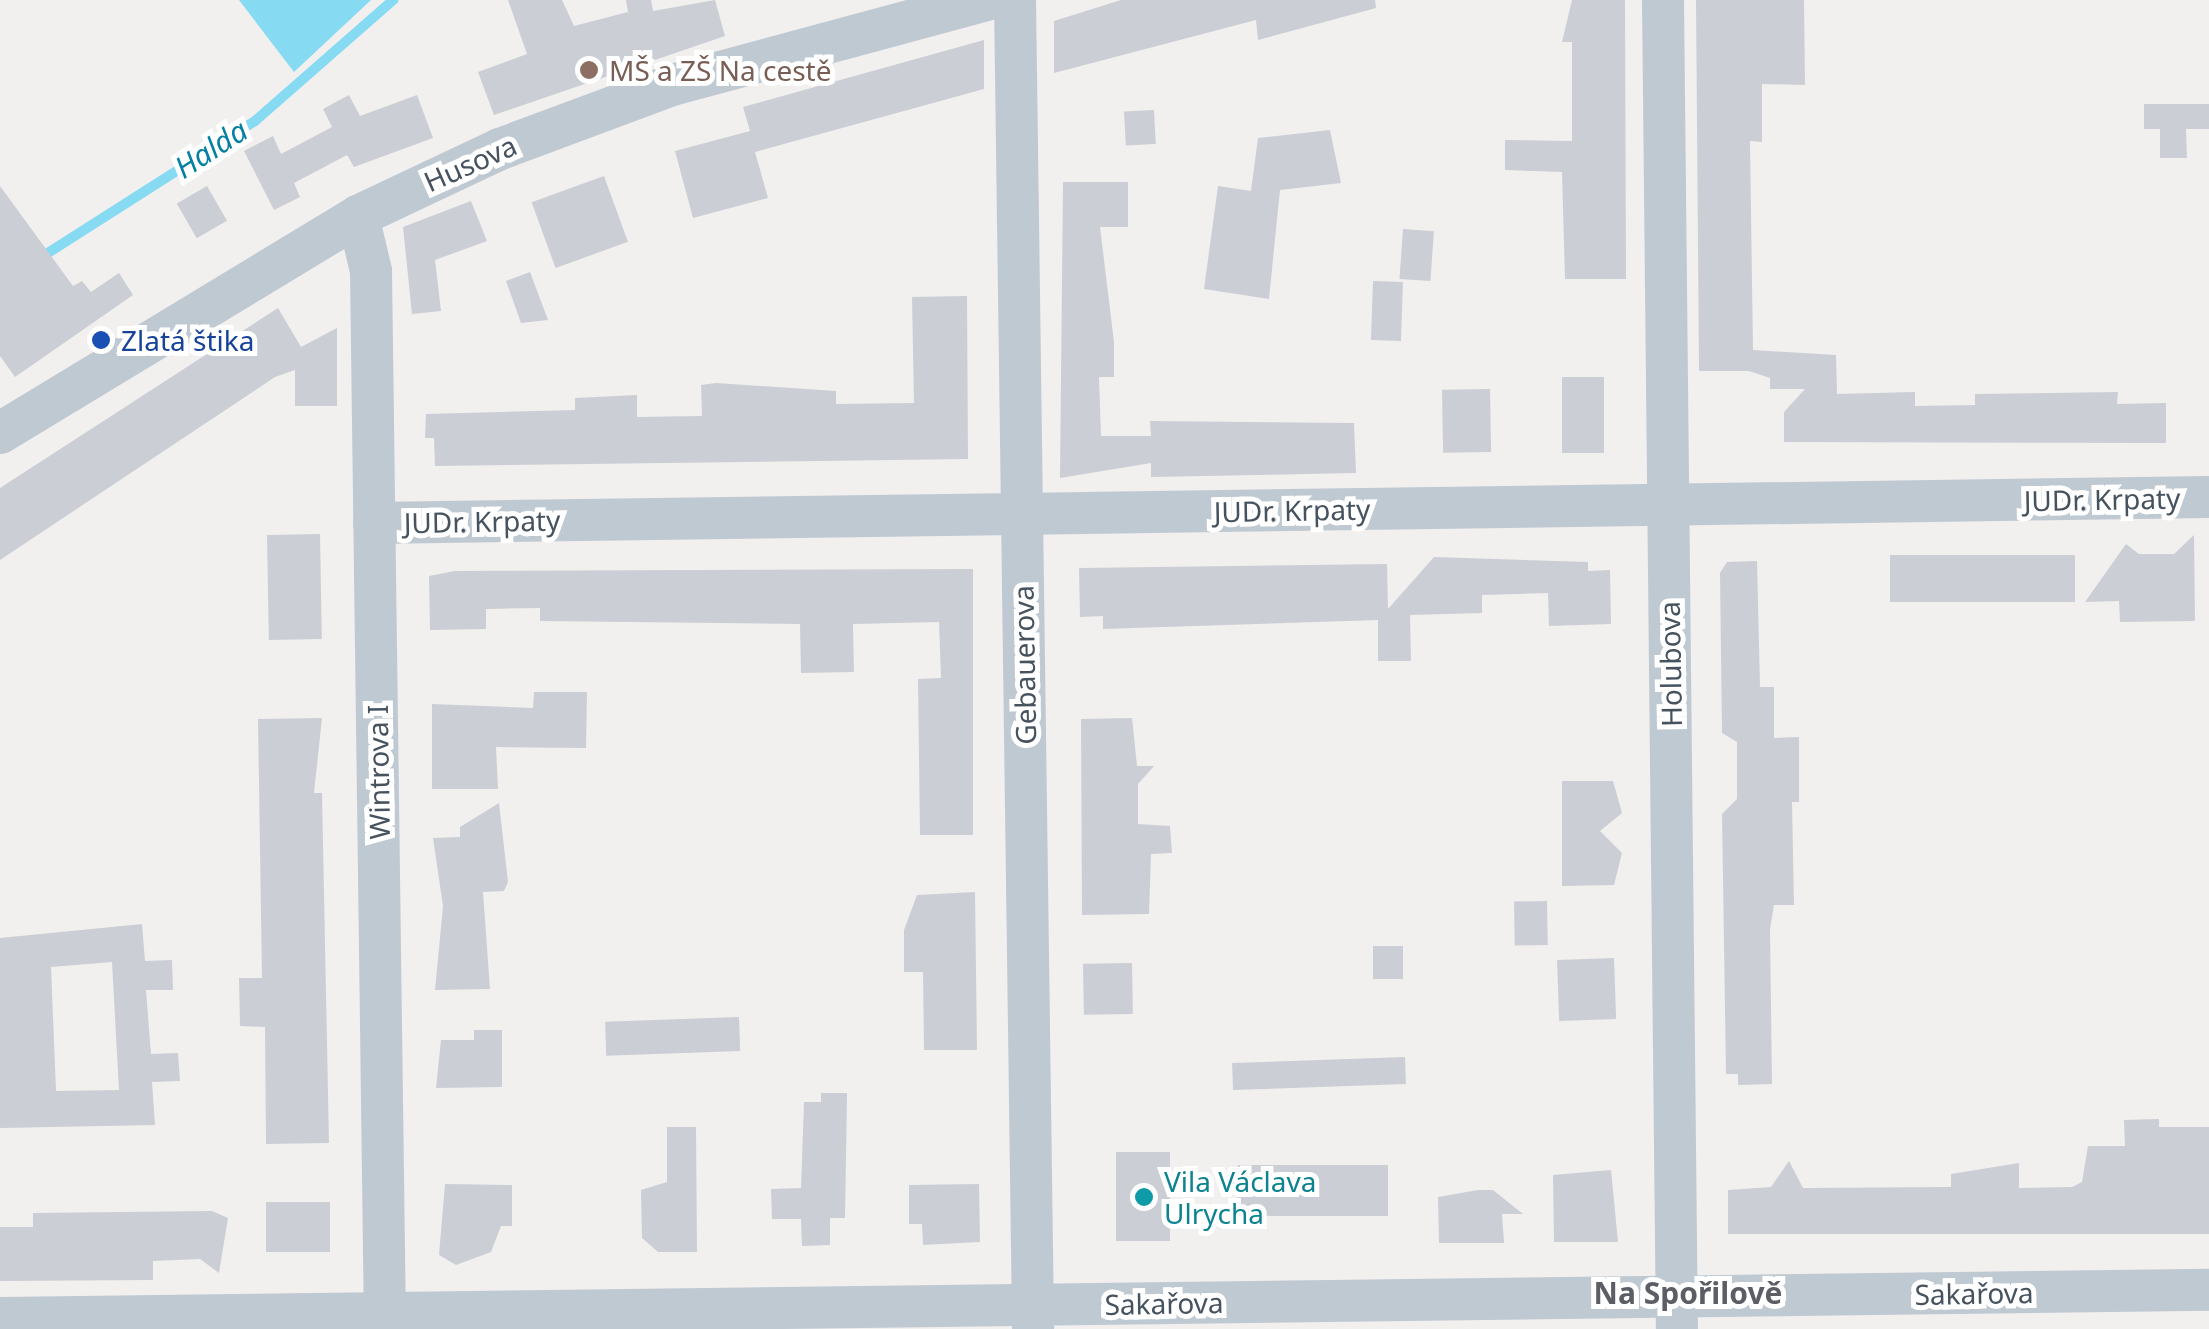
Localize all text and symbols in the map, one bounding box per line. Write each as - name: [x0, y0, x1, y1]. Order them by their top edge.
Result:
- place label: MŠ a ZŠ Na cestě: [609, 53, 832, 87]
- marker: MŠ a ZŠ Na cestě: [578, 59, 600, 81]
- water label: Halda: [168, 112, 254, 186]
- street label: Husova: [419, 128, 521, 198]
- place label: Zlatá štika: [121, 323, 254, 357]
- marker: Zlatá štika: [90, 329, 112, 351]
- street label: JUDr. Krpaty: [2023, 481, 2181, 517]
- street label: JUDr. Krpaty: [1213, 492, 1371, 528]
- street label: JUDr. Krpaty: [403, 503, 561, 539]
- street label: Gebauerova: [1006, 585, 1042, 745]
- street label: Holubova: [1652, 601, 1688, 727]
- street label: Wintrova I: [360, 704, 396, 840]
- place label: Vila Václava Ulrycha: [1164, 1164, 1316, 1230]
- marker: Vila Václava Ulrycha: [1133, 1186, 1155, 1208]
- district label: Na Spořilově: [1594, 1275, 1782, 1311]
- street label: Sakařova: [1914, 1275, 2034, 1311]
- street label: Sakařova: [1104, 1285, 1224, 1321]

